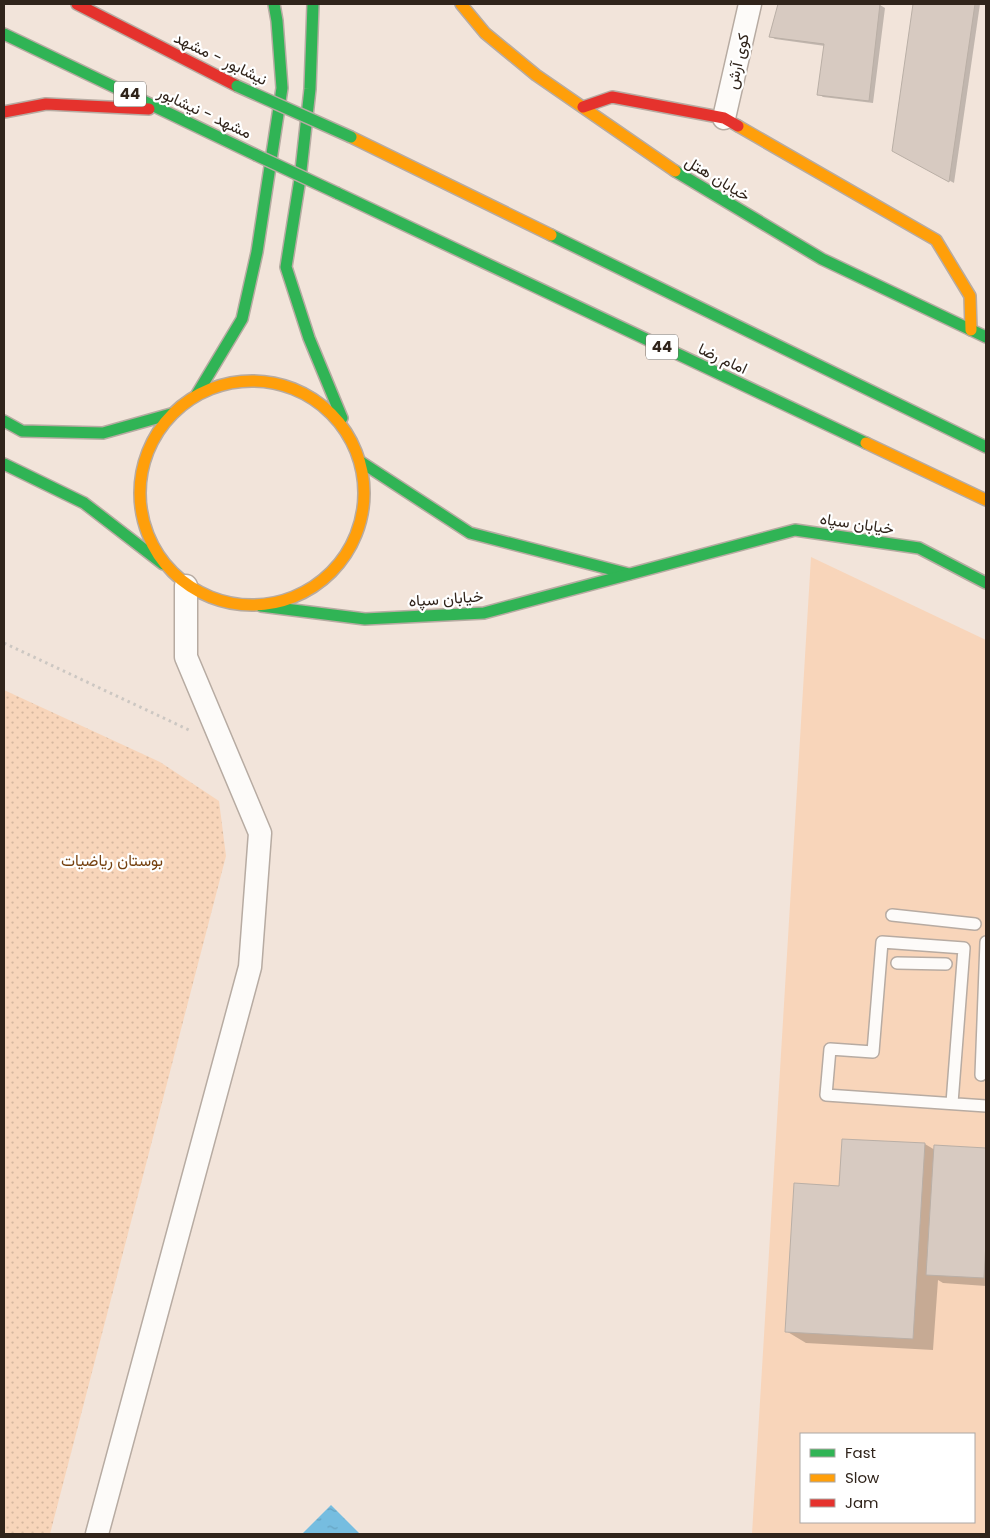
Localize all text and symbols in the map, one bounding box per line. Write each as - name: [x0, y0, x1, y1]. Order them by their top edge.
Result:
- street label: نیشابور - مشهد: [170, 26, 271, 91]
- street label: کوی آرش: [720, 31, 755, 91]
- street label: مشهد - نیشابور: [153, 80, 256, 144]
- road number: 44: [114, 82, 146, 106]
- street label: خیابان هتل: [681, 150, 755, 207]
- road number: 44: [646, 334, 678, 360]
- street label: امام رضا: [694, 337, 751, 380]
- street label: خیابان سپاه: [818, 507, 896, 540]
- street label: خیابان سپاه: [408, 584, 484, 613]
- park label: بوستان ریاضیات: [61, 849, 163, 872]
- legend: [800, 1433, 975, 1523]
- text: Fast: [845, 1442, 876, 1463]
- text: Slow: [845, 1467, 880, 1488]
- text: Jam: [845, 1492, 879, 1513]

